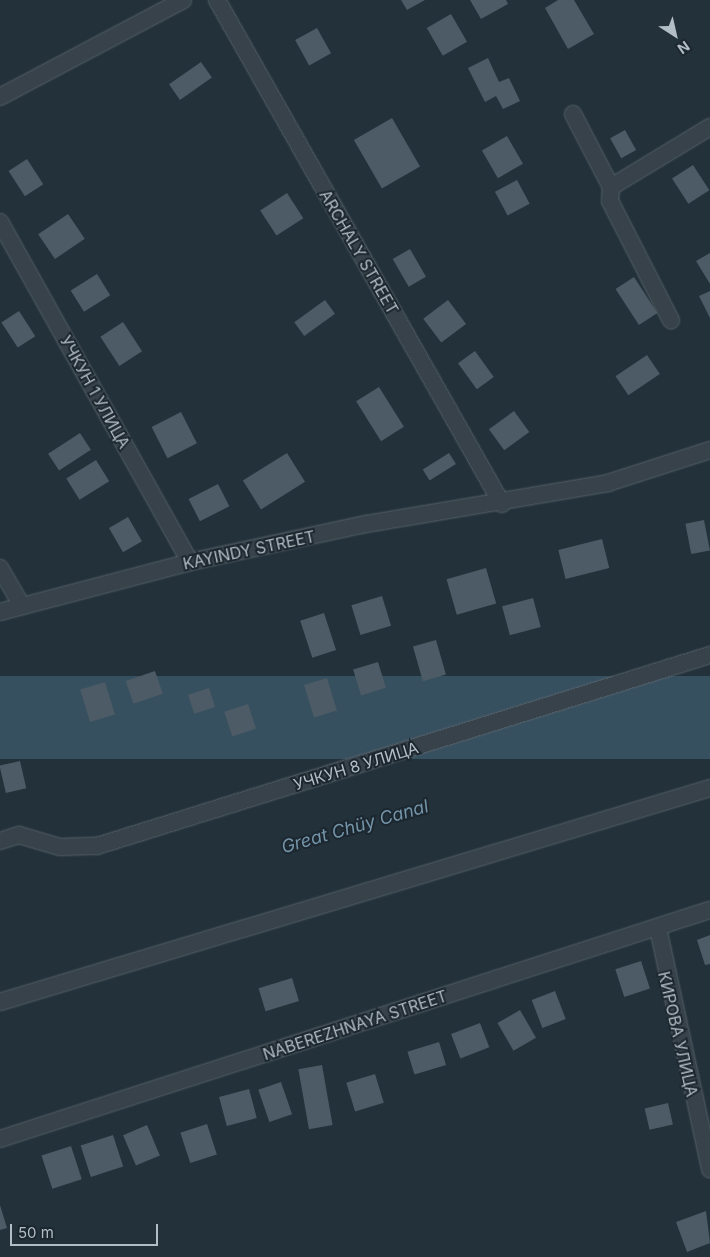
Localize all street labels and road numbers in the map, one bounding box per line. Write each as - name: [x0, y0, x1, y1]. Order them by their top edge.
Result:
- street label: ARCHALY STREET: [316, 186, 402, 318]
- street label: УЧКУН 1 УЛИЦА: [56, 332, 134, 452]
- street label: KAYINDY STREET: [181, 527, 317, 573]
- street label: УЧКУН 8 УЛИЦА: [291, 738, 421, 794]
- street label: КИРОВА УЛИЦА: [654, 970, 702, 1098]
- street label: NABEREZHNAYA STREET: [260, 986, 450, 1064]

